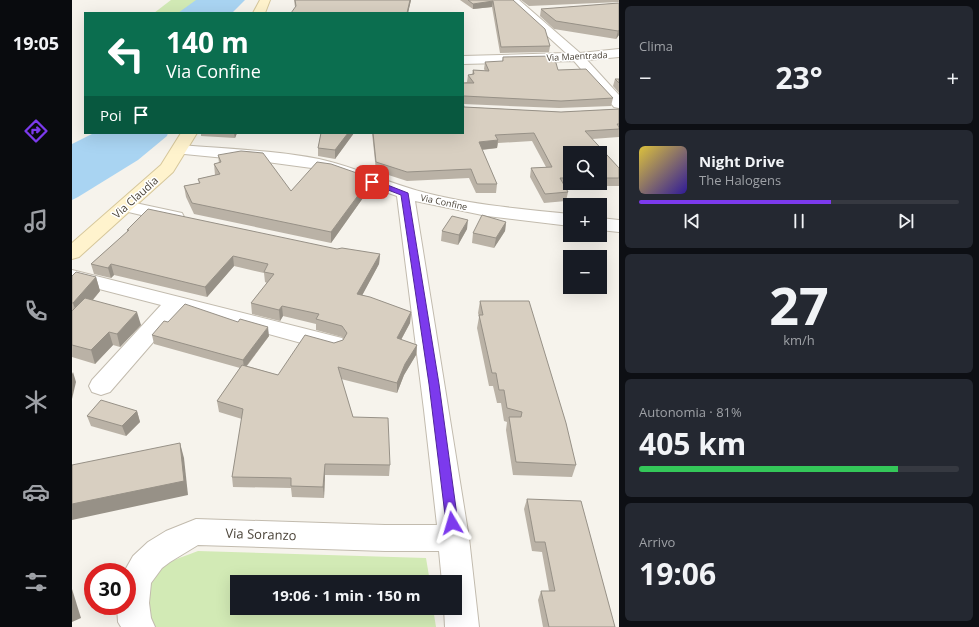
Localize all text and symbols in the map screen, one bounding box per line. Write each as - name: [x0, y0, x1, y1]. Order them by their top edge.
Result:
- text: 140 m: [166, 23, 249, 61]
- icon: left: [100, 28, 152, 80]
- text: 19:05: [13, 31, 59, 55]
- text: Clima: [639, 37, 673, 55]
- street label: Via Maentrada: [546, 48, 608, 64]
- text: 23°: [775, 57, 823, 98]
- text: Via Confine: [166, 59, 261, 83]
- text: −: [639, 62, 652, 92]
- text: +: [946, 62, 959, 92]
- icon: arrive: [130, 104, 152, 126]
- text: Poi: [100, 105, 122, 125]
- icon: directions: [22, 117, 50, 145]
- map controls: [563, 146, 607, 294]
- button: search: [563, 146, 607, 190]
- text: Night Drive: [699, 151, 784, 171]
- pin: [355, 165, 389, 199]
- icon: arrive: [361, 171, 383, 193]
- text: The Halogens: [699, 171, 781, 189]
- street label: Via Claudia: [109, 173, 161, 221]
- street label: Via Confine: [419, 191, 469, 213]
- button: +: [563, 198, 607, 242]
- icon: music: [22, 207, 50, 235]
- icon: previous: [681, 210, 703, 232]
- icon: pause: [788, 210, 810, 232]
- icon: next: [895, 210, 917, 232]
- button: −: [563, 250, 607, 294]
- text: 27: [769, 269, 829, 340]
- icon: phone: [22, 297, 50, 325]
- text: km/h: [783, 331, 815, 349]
- icon: climate: [22, 388, 50, 416]
- text: Autonomia · 81%: [639, 403, 742, 421]
- text: 405 km: [639, 423, 746, 464]
- icon: car: [22, 478, 50, 506]
- position arrow: [431, 502, 473, 544]
- street label: Via Soranzo: [225, 524, 297, 544]
- text: Arrivo: [639, 533, 675, 551]
- text: 19:06: [639, 553, 716, 594]
- speed limit sign: 30: [84, 563, 136, 615]
- icon: filters: [22, 568, 50, 596]
- text: 19:06 · 1 min · 150 m: [272, 585, 420, 605]

